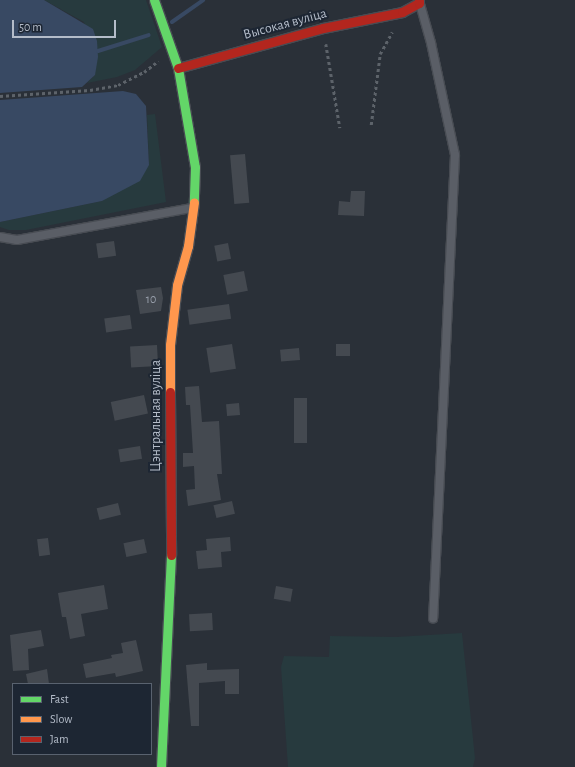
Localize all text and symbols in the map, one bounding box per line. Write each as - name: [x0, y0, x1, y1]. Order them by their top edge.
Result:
- street label: Высокая вуліца: [241, 5, 329, 43]
- scale bar: [14, 12, 118, 38]
- text: 50 m: [19, 21, 42, 33]
- house number: 10: [146, 293, 156, 307]
- street label: Цэнтральная вуліца: [148, 360, 164, 472]
- legend: [12, 683, 152, 755]
- text: Fast: [50, 693, 69, 705]
- text: Slow: [50, 713, 72, 725]
- text: Jam: [50, 733, 69, 745]

